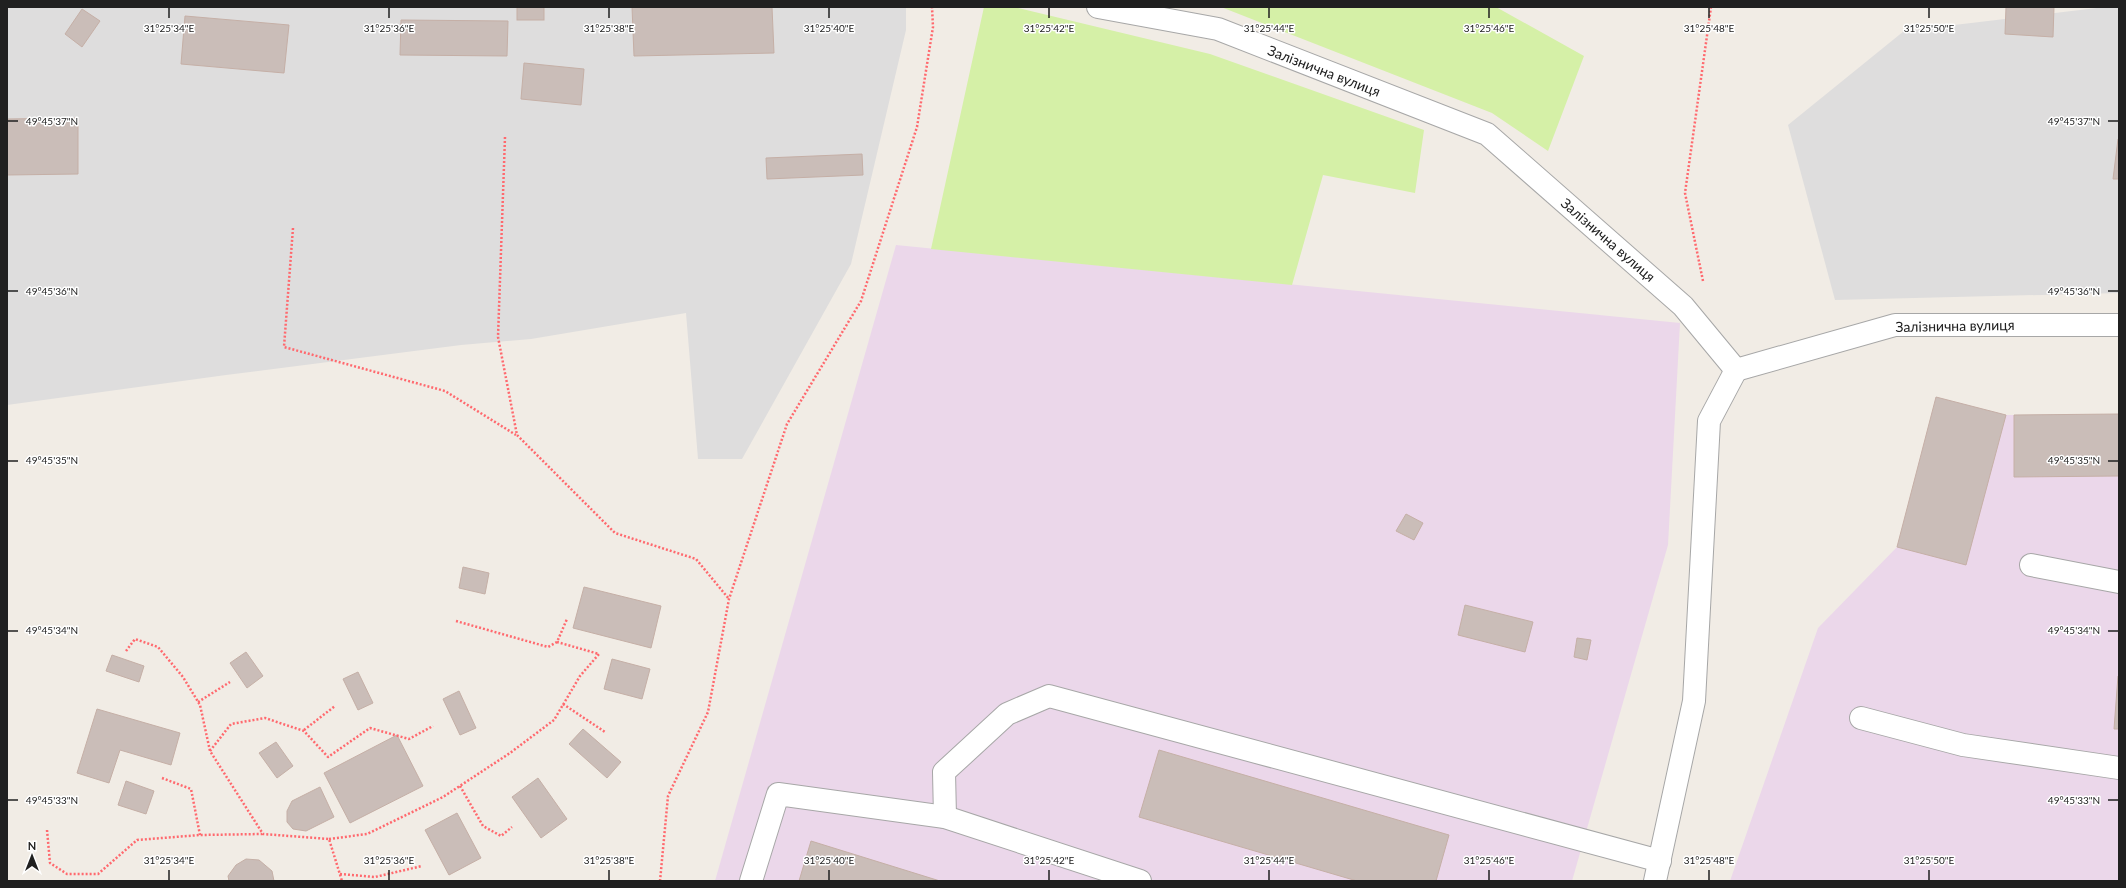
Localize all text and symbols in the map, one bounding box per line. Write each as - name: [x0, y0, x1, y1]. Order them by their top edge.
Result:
- text: 31°25'34"E: [144, 22, 194, 34]
- text: 31°25'36"E: [364, 22, 414, 34]
- text: 31°25'38"E: [584, 22, 634, 34]
- text: 31°25'40"E: [804, 22, 854, 34]
- text: 31°25'42"E: [1024, 22, 1074, 34]
- text: 31°25'44"E: [1244, 22, 1294, 34]
- text: 31°25'46"E: [1464, 22, 1514, 34]
- text: 31°25'48"E: [1684, 22, 1734, 34]
- text: 31°25'50"E: [1904, 22, 1954, 34]
- street label: Залізнична вулиця: [1265, 41, 1383, 100]
- text: 49°45'37"N: [26, 115, 78, 127]
- text: 49°45'37"N: [2048, 115, 2100, 127]
- street label: Залізнична вулиця: [1558, 194, 1659, 285]
- text: 49°45'36"N: [26, 285, 78, 297]
- text: 49°45'36"N: [2048, 285, 2100, 297]
- street label: Залізнична вулиця: [1895, 316, 2015, 335]
- text: 49°45'35"N: [26, 454, 78, 466]
- text: 49°45'35"N: [2048, 454, 2100, 466]
- text: 49°45'34"N: [26, 624, 78, 636]
- text: 49°45'34"N: [2048, 624, 2100, 636]
- text: 49°45'33"N: [26, 794, 78, 806]
- text: 49°45'33"N: [2048, 794, 2100, 806]
- north arrow: [12, 836, 52, 876]
- text: N: [28, 839, 36, 852]
- text: 31°25'34"E: [144, 854, 194, 866]
- text: 31°25'36"E: [364, 854, 414, 866]
- text: 31°25'38"E: [584, 854, 634, 866]
- text: 31°25'40"E: [804, 854, 854, 866]
- text: 31°25'42"E: [1024, 854, 1074, 866]
- text: 31°25'44"E: [1244, 854, 1294, 866]
- text: 31°25'46"E: [1464, 854, 1514, 866]
- text: 31°25'48"E: [1684, 854, 1734, 866]
- text: 31°25'50"E: [1904, 854, 1954, 866]

